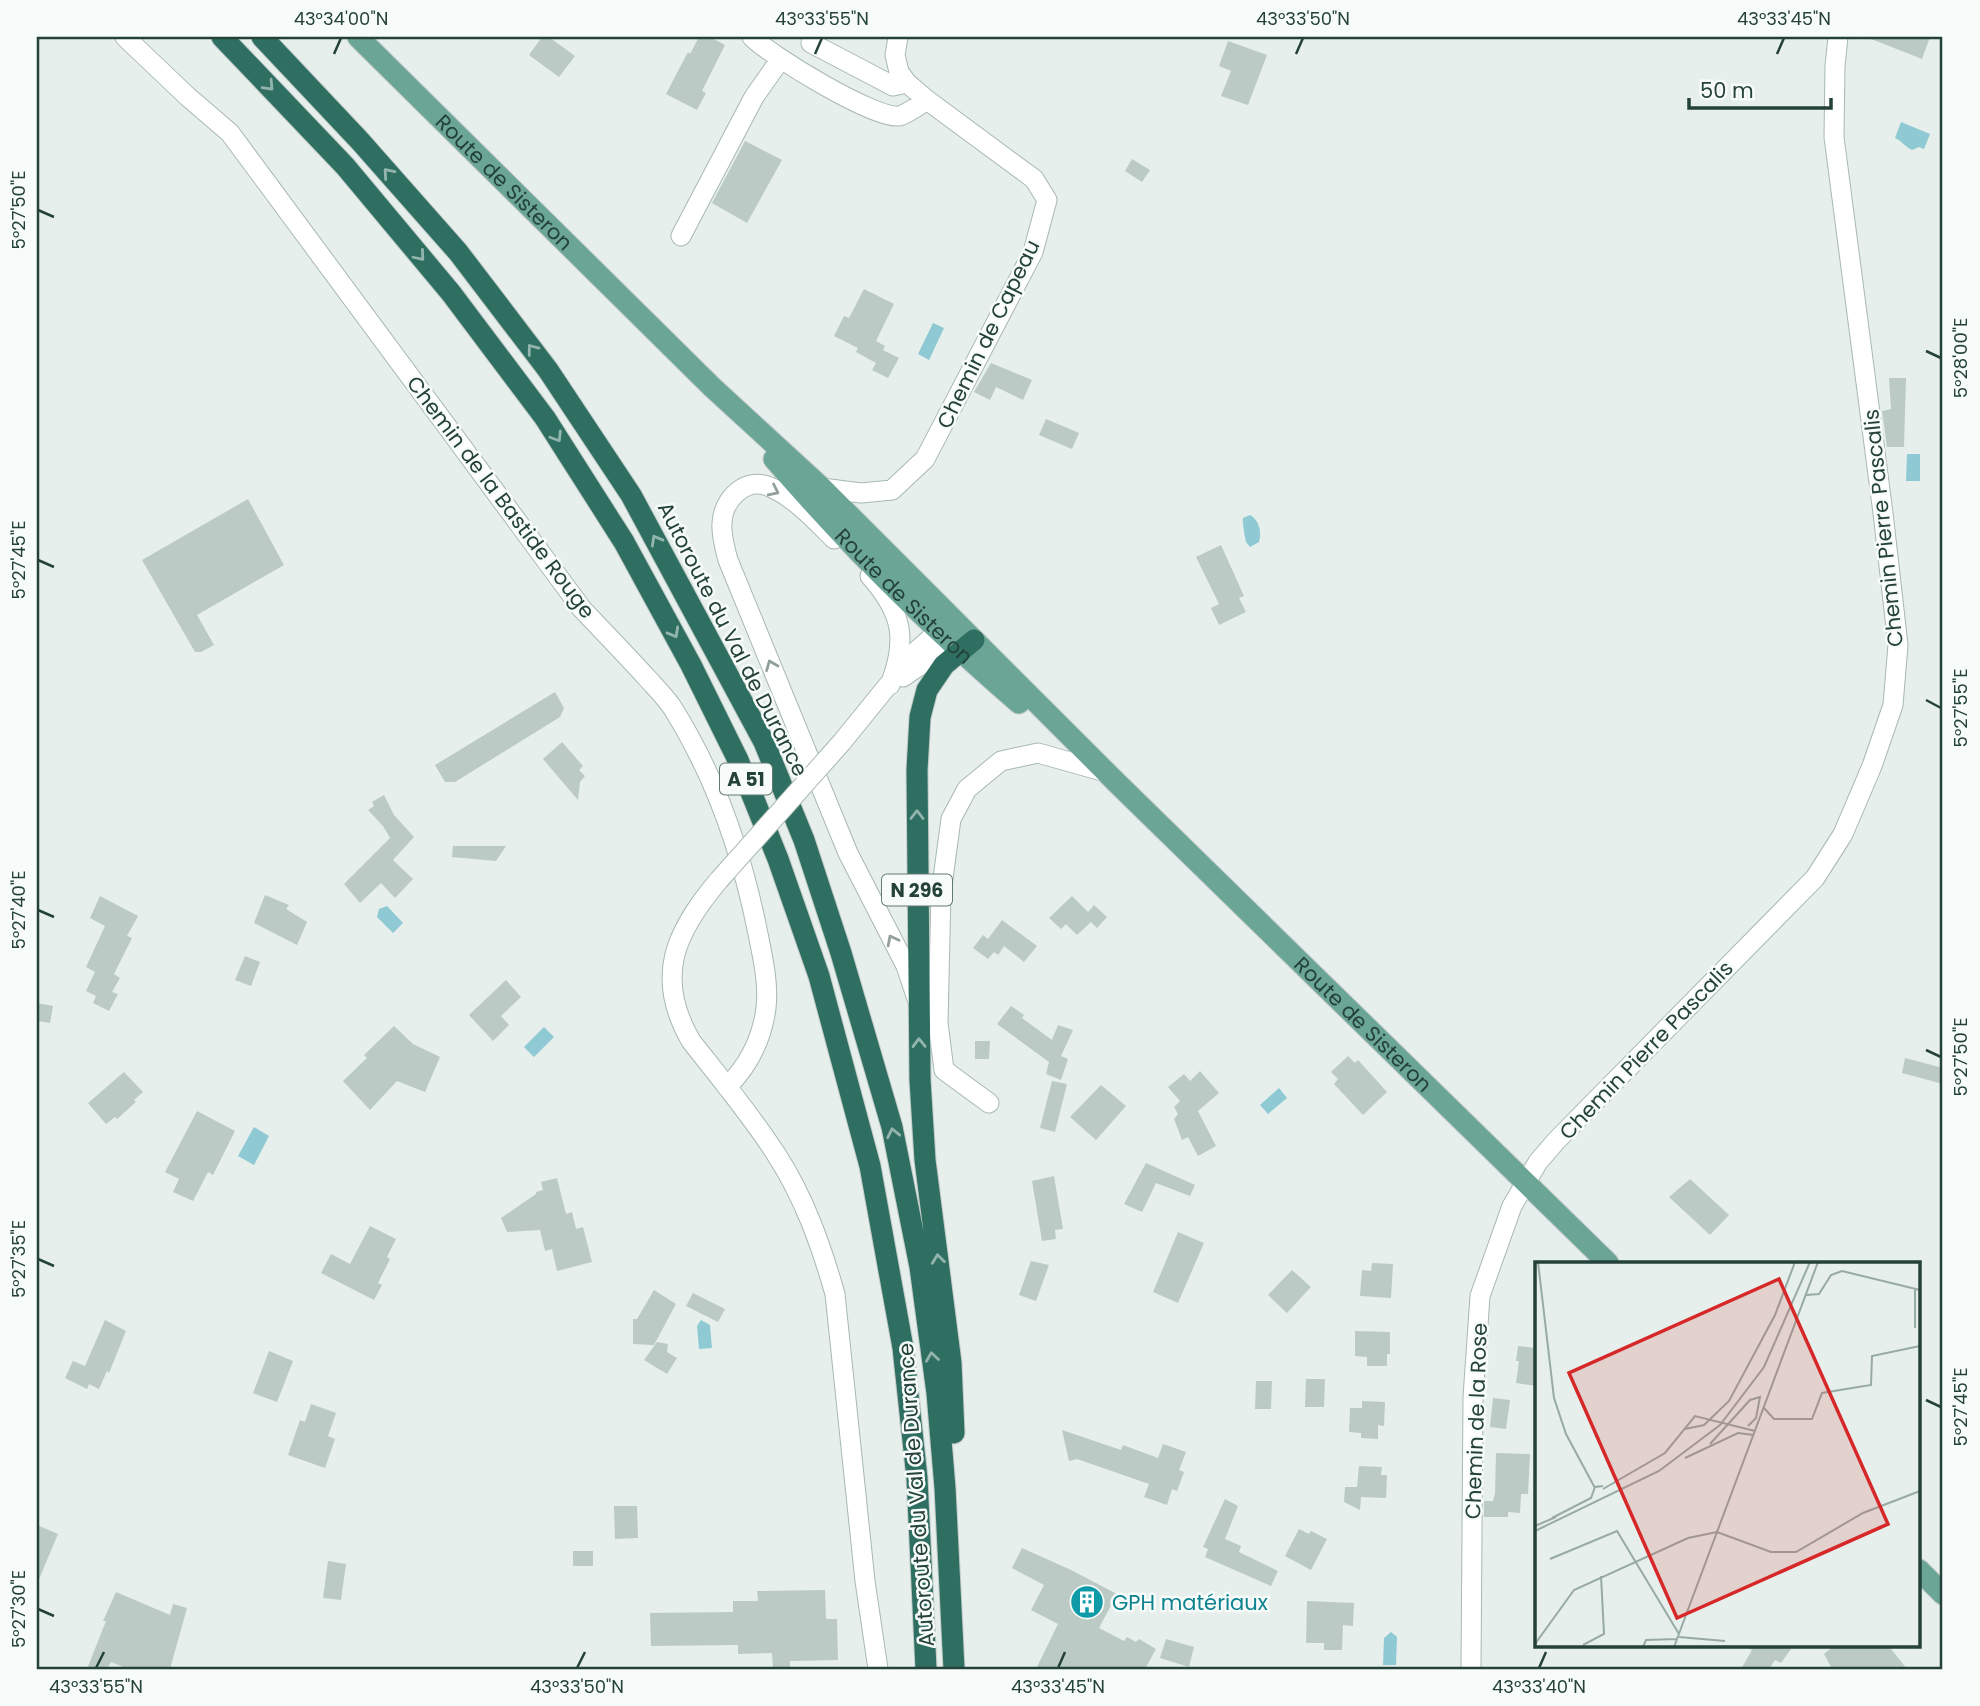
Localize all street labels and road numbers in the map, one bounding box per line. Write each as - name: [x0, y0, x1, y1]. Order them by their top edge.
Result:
- street label: Route de Sisteron: [429, 107, 580, 256]
- street label: Chemin de Capeau: [930, 235, 1046, 433]
- street label: Chemin de la Bastide Rouge: [400, 370, 602, 624]
- street label: Chemin Pierre Pascalis: [1856, 408, 1910, 648]
- street label: Autoroute du Val de Durance: [651, 497, 815, 781]
- street label: Route de Sisteron: [829, 522, 980, 670]
- road number: A 51: [720, 764, 772, 794]
- road number: N 296: [882, 874, 952, 906]
- street label: Route de Sisteron: [1288, 950, 1439, 1098]
- street label: Chemin Pierre Pascalis: [1553, 954, 1739, 1146]
- street label: Chemin de la Rose: [1458, 1322, 1494, 1520]
- street label: Autoroute du Val de Durance: [891, 1342, 941, 1648]

